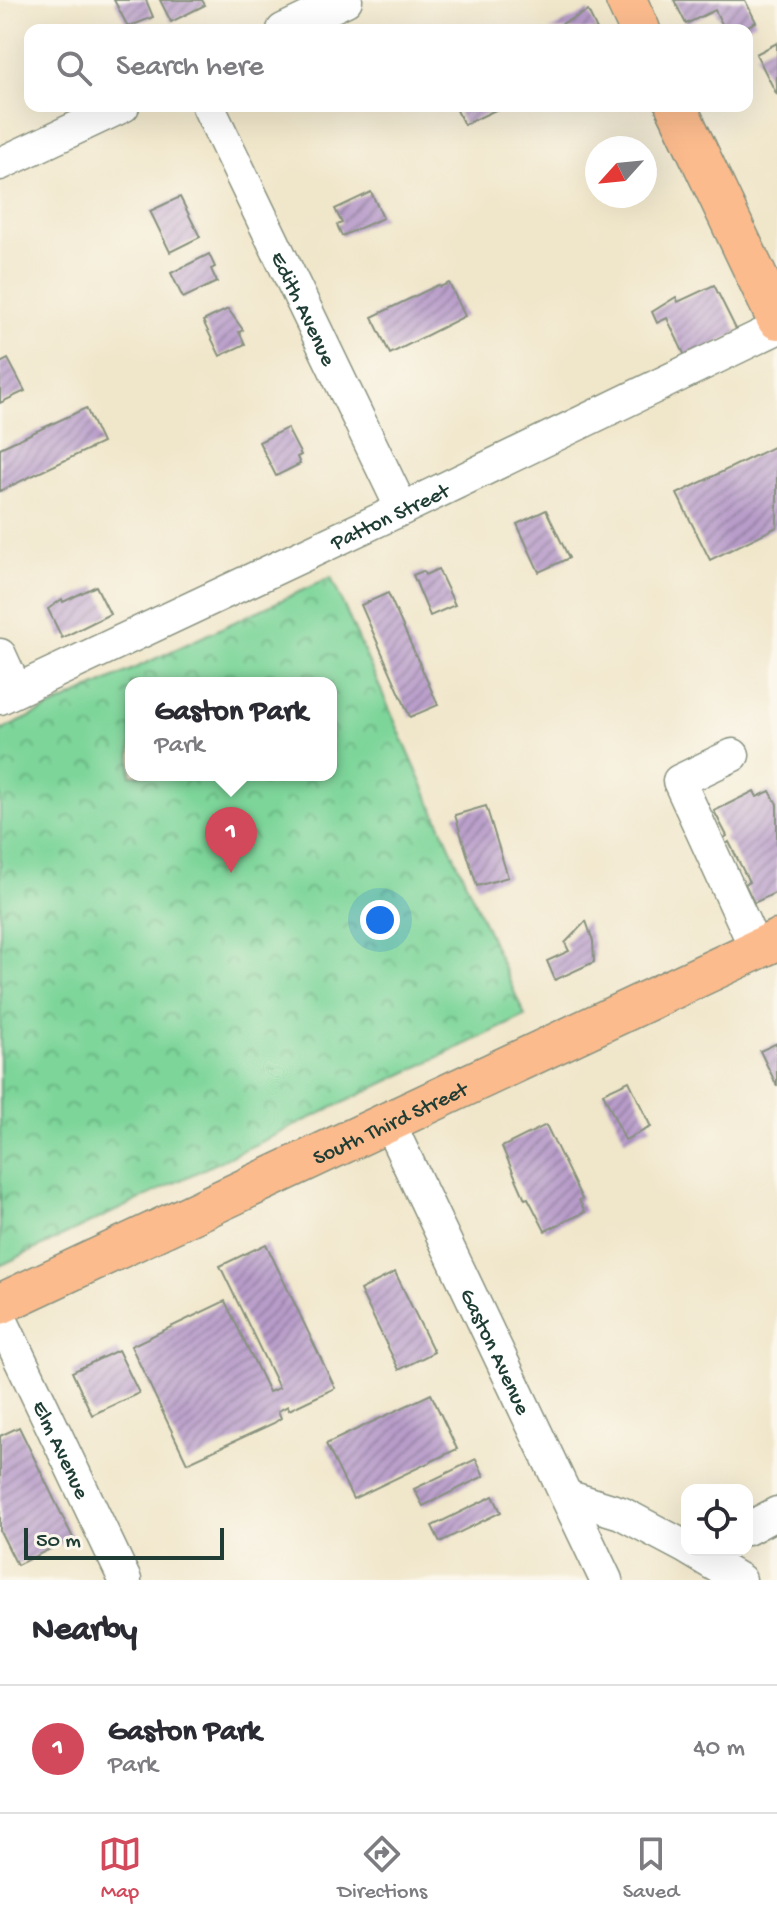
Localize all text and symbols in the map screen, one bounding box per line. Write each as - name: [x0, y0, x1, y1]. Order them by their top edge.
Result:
- search box: [24, 24, 753, 112]
- icon: search: [52, 46, 96, 90]
- text: Search here: [116, 51, 264, 86]
- north arrow: [585, 136, 657, 208]
- street label: Edith Avenue: [263, 248, 340, 371]
- street label: Patton Street: [326, 478, 456, 558]
- popup: [125, 677, 337, 781]
- text: Gaston Park: [154, 696, 308, 731]
- text: Park: [154, 731, 204, 762]
- pin: 1: [205, 807, 257, 873]
- your location: [360, 900, 400, 940]
- street label: South Third Street: [310, 1077, 474, 1173]
- street label: Gaston Avenue: [452, 1285, 535, 1420]
- street label: Elm Avenue: [25, 1397, 94, 1504]
- map controls: [681, 1484, 753, 1556]
- button: locate: [681, 1484, 753, 1556]
- scale bar: [24, 1524, 224, 1560]
- text: 50 m: [36, 1529, 81, 1555]
- text: Nearby: [32, 1612, 137, 1652]
- text: Gaston Park: [108, 1716, 261, 1751]
- text: 1: [53, 1734, 63, 1765]
- text: 40 m: [693, 1734, 745, 1765]
- text: Park: [108, 1751, 158, 1782]
- tab: Map: [98, 1832, 142, 1906]
- tab: Directions: [338, 1832, 427, 1906]
- tab: Saved: [623, 1832, 679, 1906]

